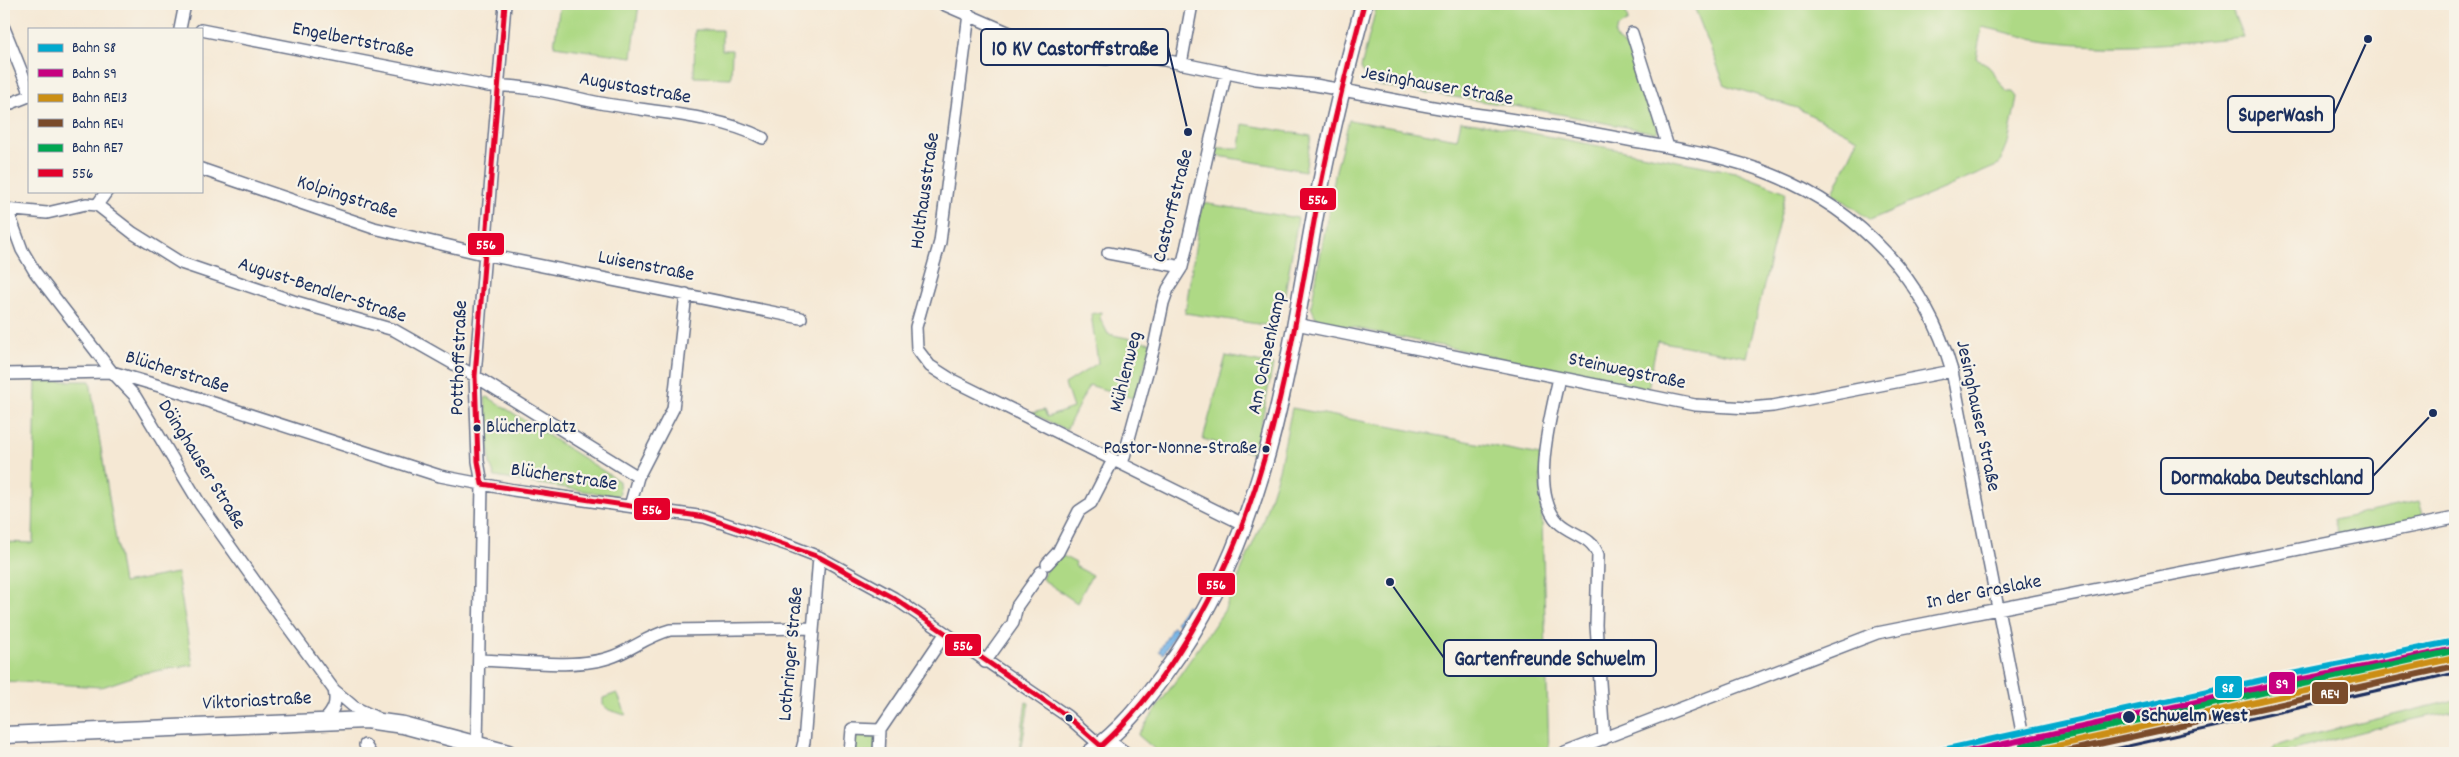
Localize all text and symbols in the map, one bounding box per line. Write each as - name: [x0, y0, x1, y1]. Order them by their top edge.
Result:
- street label: Engelbertstraße: [290, 15, 417, 67]
- legend: [28, 28, 202, 192]
- callout: 10 KV Castorffstraße: [981, 29, 1168, 65]
- text: 10 KV Castorffstraße: [991, 36, 1159, 66]
- text: Bahn S8: [72, 38, 116, 60]
- street label: Jesinghauser Straße: [1359, 60, 1515, 114]
- text: Bahn S9: [72, 64, 117, 86]
- street label: Augustastraße: [577, 65, 693, 113]
- text: Bahn RE13: [72, 88, 127, 110]
- callout: SuperWash: [2228, 96, 2334, 132]
- text: SuperWash: [2238, 102, 2324, 132]
- text: Bahn RE4: [72, 114, 124, 136]
- street label: Holthausstraße: [904, 131, 948, 251]
- text: Bahn RE7: [72, 138, 123, 160]
- street label: Castorffstraße: [1146, 146, 1202, 266]
- text: 556: [72, 164, 93, 186]
- street label: Kolpingstraße: [293, 169, 401, 228]
- line badge: 556: [1299, 187, 1337, 211]
- text: 556: [1308, 191, 1328, 211]
- line badge: 556: [467, 232, 505, 256]
- text: 556: [476, 236, 496, 256]
- street label: Luisenstraße: [595, 244, 697, 290]
- street label: August-Bendler-Straße: [234, 251, 410, 332]
- street label: Am Ochsenkamp: [1241, 289, 1295, 417]
- street label: Potthoffstraße: [444, 300, 476, 416]
- street label: Mühlenweg: [1103, 328, 1151, 416]
- street label: Jesinghauser Straße: [1947, 338, 2007, 494]
- street label: Blücherstraße: [122, 344, 233, 402]
- street label: Steinwegstraße: [1566, 346, 1688, 398]
- street label: Döinghauser Straße: [150, 395, 252, 536]
- place label: Blücherplatz: [486, 415, 576, 442]
- marker: Blücherplatz: [472, 423, 482, 433]
- place label: Pastor-Nonne-Straße: [1103, 436, 1257, 463]
- marker: Pastor-Nonne-Straße: [1261, 444, 1271, 454]
- street label: Blücherstraße: [509, 457, 619, 499]
- callout: Dormakaba Deutschland: [2161, 458, 2373, 494]
- text: Dormakaba Deutschland: [2171, 465, 2363, 495]
- line badge: 556: [633, 497, 671, 521]
- text: 556: [642, 501, 662, 521]
- street label: In der Graslake: [1924, 568, 2044, 618]
- line badge: 556: [1197, 572, 1236, 596]
- text: 556: [1206, 576, 1226, 596]
- street label: Lothringer Straße: [772, 585, 812, 722]
- line badge: 556: [944, 633, 982, 657]
- text: 556: [953, 637, 973, 657]
- callout: Gartenfreunde Schwelm: [1444, 640, 1656, 676]
- text: Gartenfreunde Schwelm: [1454, 646, 1646, 676]
- line badge: S9: [2268, 671, 2296, 695]
- line badge: S8: [2214, 675, 2243, 699]
- text: S9: [2276, 675, 2288, 695]
- text: S8: [2222, 679, 2234, 699]
- line badge: RE4: [2311, 681, 2349, 705]
- street label: Viktoriastraße: [202, 685, 312, 719]
- text: RE4: [2321, 685, 2340, 705]
- place label: Schwelm West: [2141, 703, 2248, 731]
- marker: Schwelm West: [2121, 709, 2137, 725]
- unlabelled marker: [1064, 713, 1074, 723]

